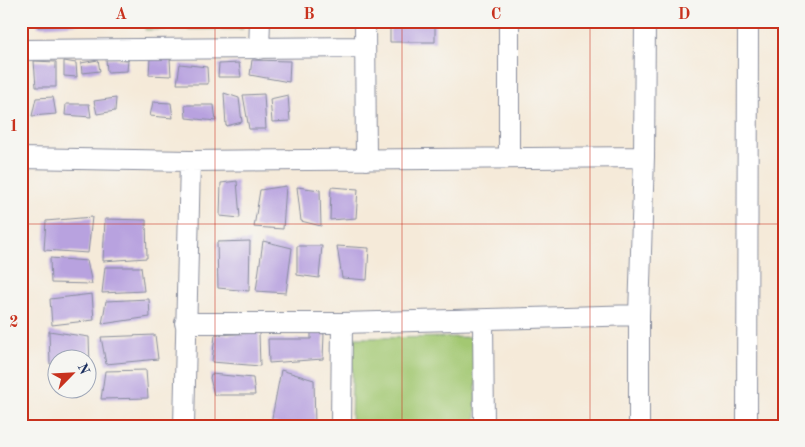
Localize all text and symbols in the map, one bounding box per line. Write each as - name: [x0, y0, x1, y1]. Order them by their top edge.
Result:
- text: A: [115, 7, 127, 23]
- text: B: [303, 7, 315, 23]
- text: C: [491, 7, 501, 23]
- text: D: [678, 7, 690, 23]
- text: 1: [9, 119, 19, 135]
- text: 2: [9, 315, 19, 331]
- north arrow: [48, 350, 98, 400]
- text: N: [74, 361, 92, 377]

